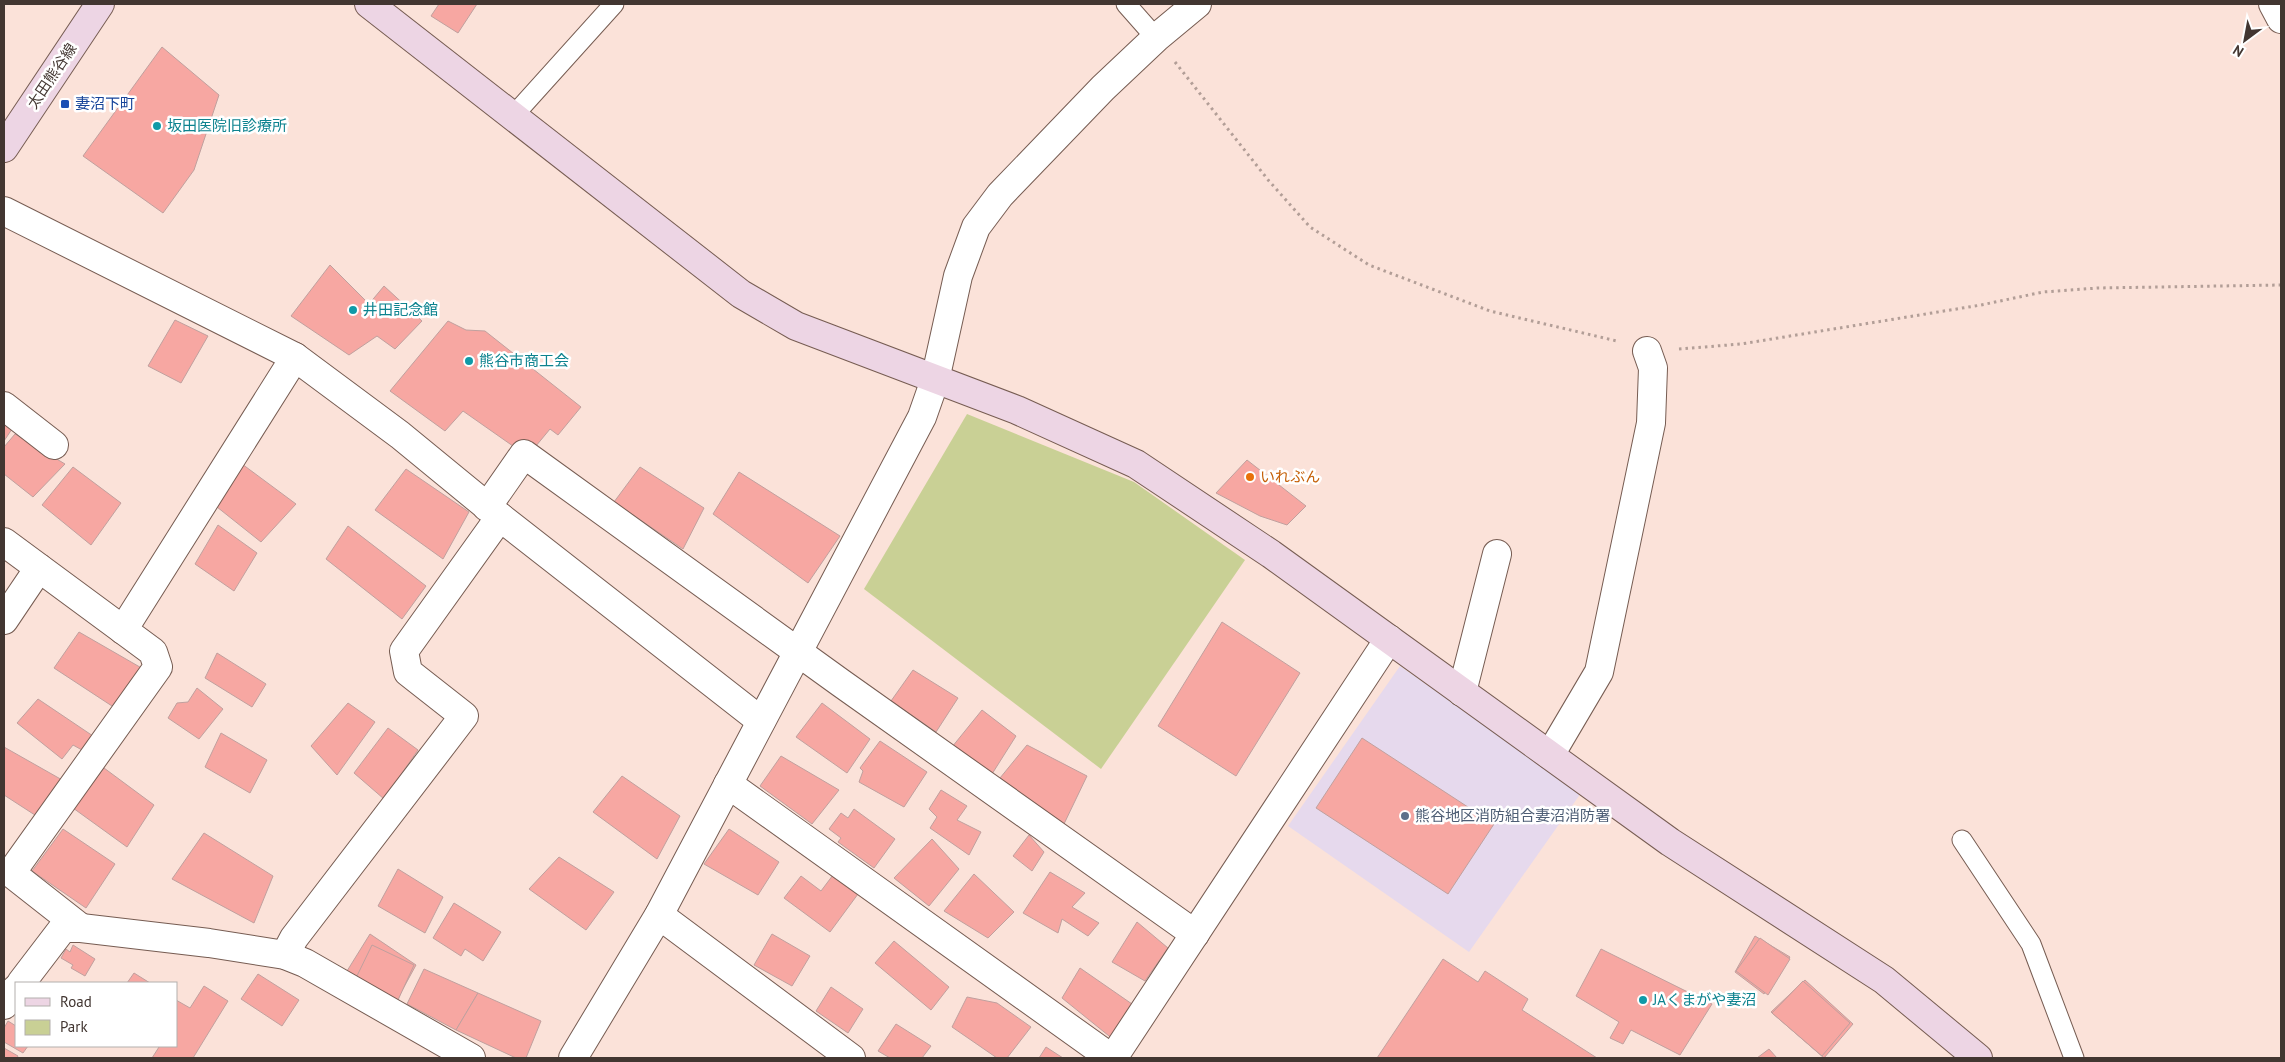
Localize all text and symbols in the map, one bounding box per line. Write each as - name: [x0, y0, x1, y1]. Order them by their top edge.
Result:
- north arrow: [2220, 15, 2270, 65]
- street label: 太田熊谷線: [23, 39, 80, 112]
- text: N: [2229, 41, 2247, 61]
- place label: 妻沼下町: [75, 94, 135, 113]
- marker: 妻沼下町: [59, 98, 71, 110]
- place label: 坂田医院旧診療所: [167, 116, 287, 135]
- marker: 坂田医院旧診療所: [151, 120, 163, 132]
- place label: 井田記念館: [363, 300, 438, 319]
- marker: 井田記念館: [347, 304, 359, 316]
- place label: 熊谷市商工会: [479, 351, 569, 370]
- marker: 熊谷市商工会: [463, 355, 475, 367]
- place label: いれぶん: [1260, 467, 1320, 486]
- marker: いれぶん: [1244, 471, 1256, 483]
- place label: 熊谷地区消防組合妻沼消防署: [1415, 806, 1610, 825]
- marker: 熊谷地区消防組合妻沼消防署: [1399, 810, 1411, 822]
- legend: [15, 982, 178, 1047]
- place label: JAくまがや妻沼: [1652, 990, 1756, 1009]
- text: Road: [60, 992, 92, 1011]
- marker: JAくまがや妻沼: [1637, 994, 1649, 1006]
- text: Park: [60, 1017, 88, 1036]

